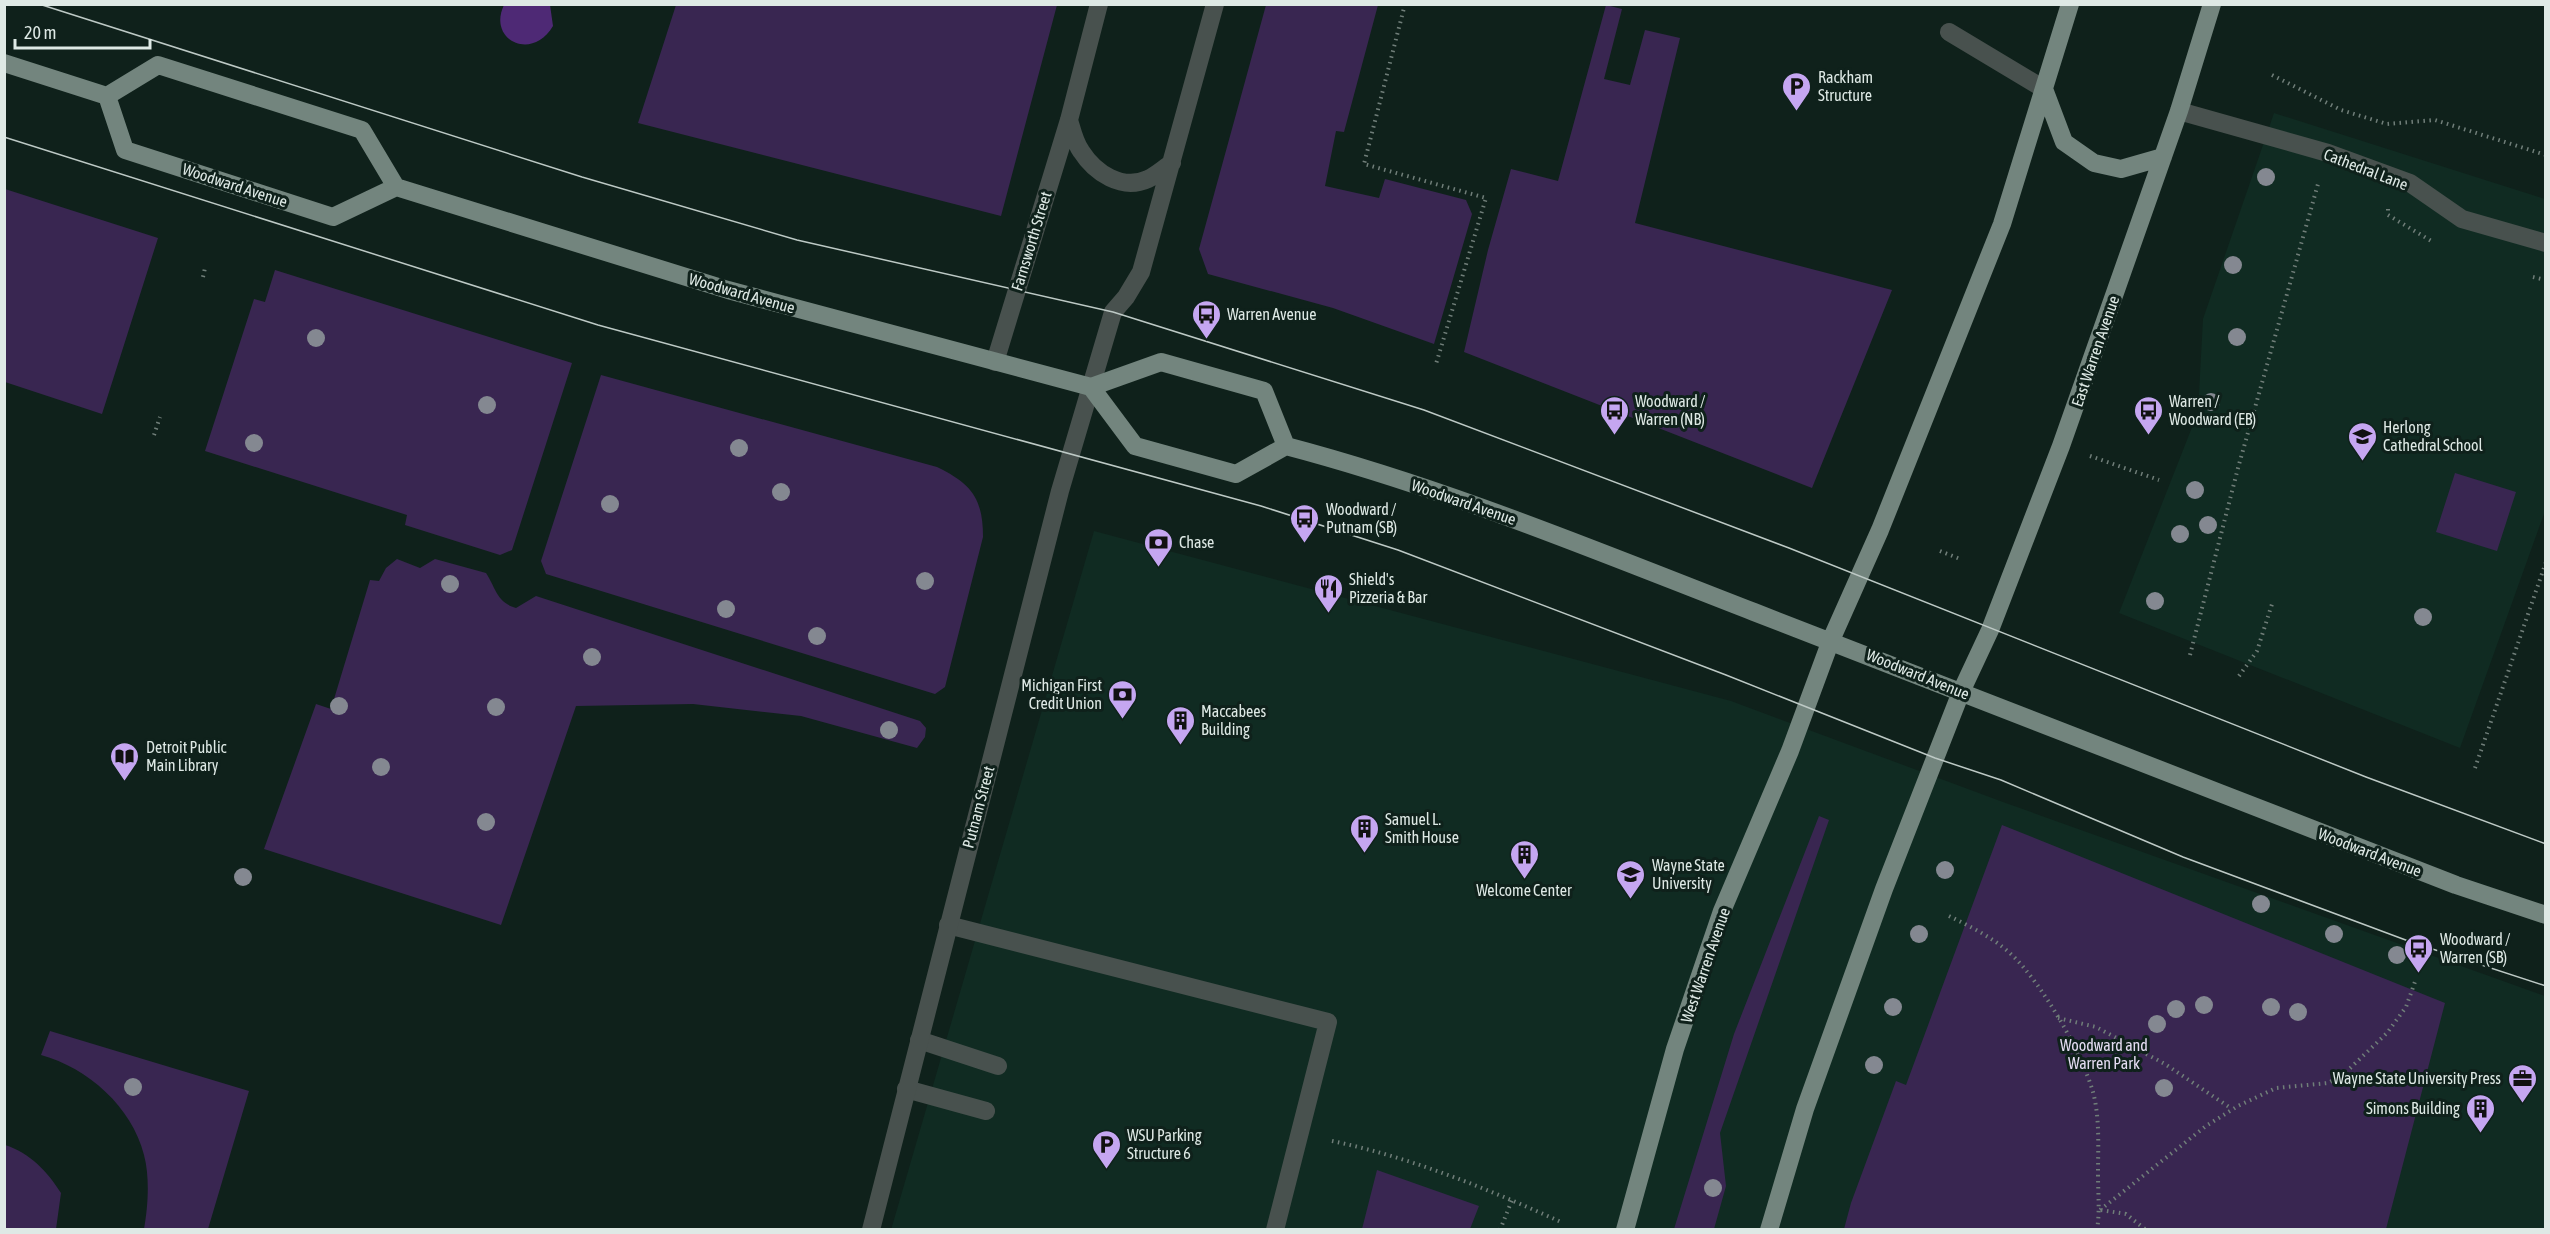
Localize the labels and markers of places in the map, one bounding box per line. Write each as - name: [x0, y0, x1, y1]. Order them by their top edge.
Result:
- place label: Rackham Structure: [1818, 68, 1873, 104]
- parking icon: Rackham Structure: [1781, 70, 1813, 112]
- bus stop icon: Warren Avenue: [1190, 298, 1222, 340]
- place label: Warren Avenue: [1227, 305, 1317, 323]
- place label: Woodward / Warren (NB): [1635, 392, 1706, 429]
- place label: Warren / Woodward (EB): [2169, 392, 2256, 429]
- bus stop icon: Woodward / Warren (NB): [1598, 394, 1630, 436]
- bus stop icon: Warren / Woodward (EB): [2132, 394, 2164, 436]
- place label: Herlong Cathedral School: [2383, 418, 2483, 454]
- school or university icon: Herlong Cathedral School: [2346, 420, 2378, 462]
- place label: Woodward / Putnam (SB): [1326, 500, 1397, 537]
- bus stop icon: Woodward / Putnam (SB): [1289, 502, 1321, 544]
- bank icon: Chase: [1142, 526, 1174, 568]
- place label: Chase: [1179, 533, 1214, 551]
- place label: Shield's Pizzeria & Bar: [1349, 570, 1427, 606]
- restaurant icon: Shield's Pizzeria & Bar: [1312, 572, 1344, 614]
- place label: Michigan First Credit Union: [1021, 676, 1102, 712]
- bank icon: Michigan First Credit Union: [1107, 678, 1139, 720]
- place label: Maccabees Building: [1201, 702, 1266, 739]
- building icon: Maccabees Building: [1164, 704, 1196, 746]
- place label: Detroit Public Main Library: [146, 738, 227, 775]
- library icon: Detroit Public Main Library: [109, 740, 141, 782]
- place label: Samuel L. Smith House: [1385, 810, 1459, 846]
- building icon: Samuel L. Smith House: [1348, 812, 1380, 854]
- building icon: Welcome Center: [1508, 838, 1540, 880]
- place label: Wayne State University: [1652, 856, 1725, 893]
- school or university icon: Wayne State University: [1615, 858, 1647, 900]
- place label: Welcome Center: [1476, 881, 1572, 899]
- place label: Woodward / Warren (SB): [2440, 930, 2511, 967]
- bus stop icon: Woodward / Warren (SB): [2403, 932, 2435, 974]
- office icon: Wayne State University Press: [2506, 1062, 2538, 1104]
- place label: Wayne State University Press: [2333, 1069, 2501, 1088]
- building icon: Simons Building: [2465, 1092, 2497, 1134]
- place label: Simons Building: [2366, 1099, 2460, 1118]
- place label: WSU Parking Structure 6: [1127, 1126, 1202, 1162]
- parking icon: WSU Parking Structure 6: [1090, 1128, 1122, 1170]

